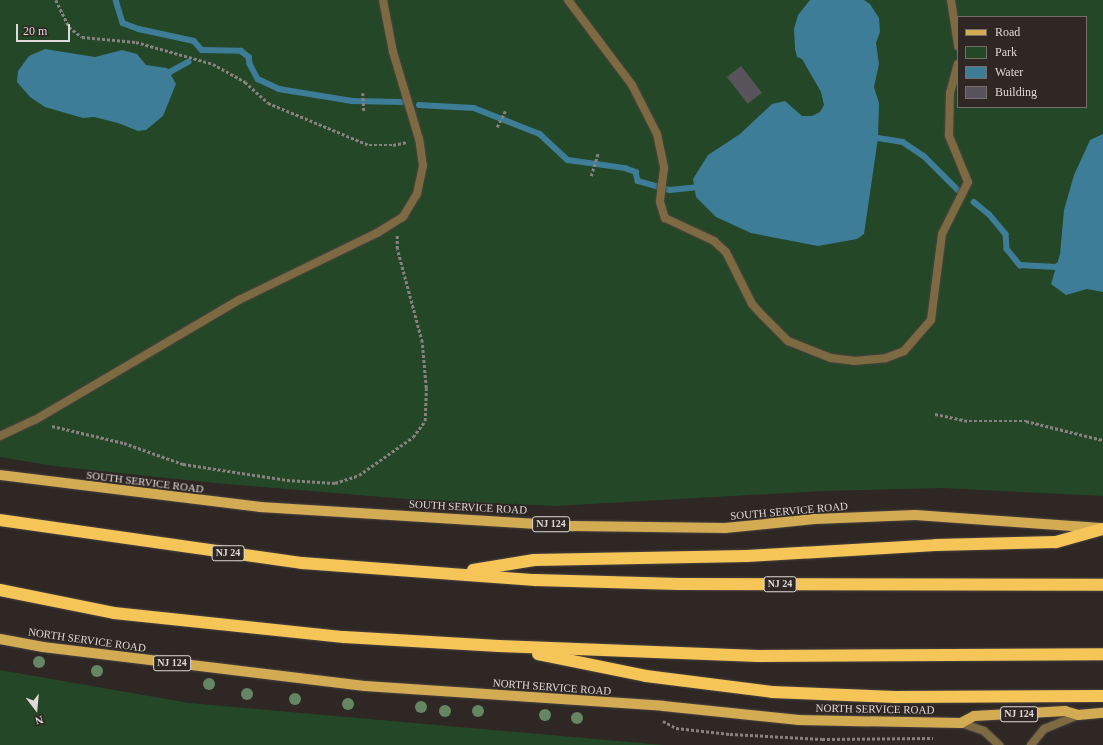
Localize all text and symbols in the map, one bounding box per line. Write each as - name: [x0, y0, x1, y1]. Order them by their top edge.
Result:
- scale bar: [18, 16, 72, 42]
- legend: [957, 16, 1087, 108]
- text: 20 m: [23, 24, 47, 38]
- text: Road: [995, 25, 1020, 39]
- text: Park: [995, 45, 1017, 59]
- text: Water: [995, 65, 1023, 79]
- text: Building: [995, 85, 1037, 99]
- street label: SOUTH SERVICE ROAD: [85, 468, 205, 496]
- street label: SOUTH SERVICE ROAD: [409, 497, 527, 517]
- street label: SOUTH SERVICE ROAD: [730, 499, 848, 523]
- road number: NJ 124: [532, 516, 570, 532]
- road number: NJ 24: [211, 545, 245, 561]
- road number: NJ 24: [763, 576, 797, 592]
- street label: NORTH SERVICE ROAD: [27, 625, 147, 655]
- road number: NJ 124: [153, 655, 191, 671]
- street label: NORTH SERVICE ROAD: [492, 676, 612, 698]
- north arrow: [16, 689, 56, 729]
- street label: NORTH SERVICE ROAD: [815, 701, 935, 717]
- road number: NJ 124: [1000, 706, 1038, 722]
- text: N: [34, 714, 45, 727]

